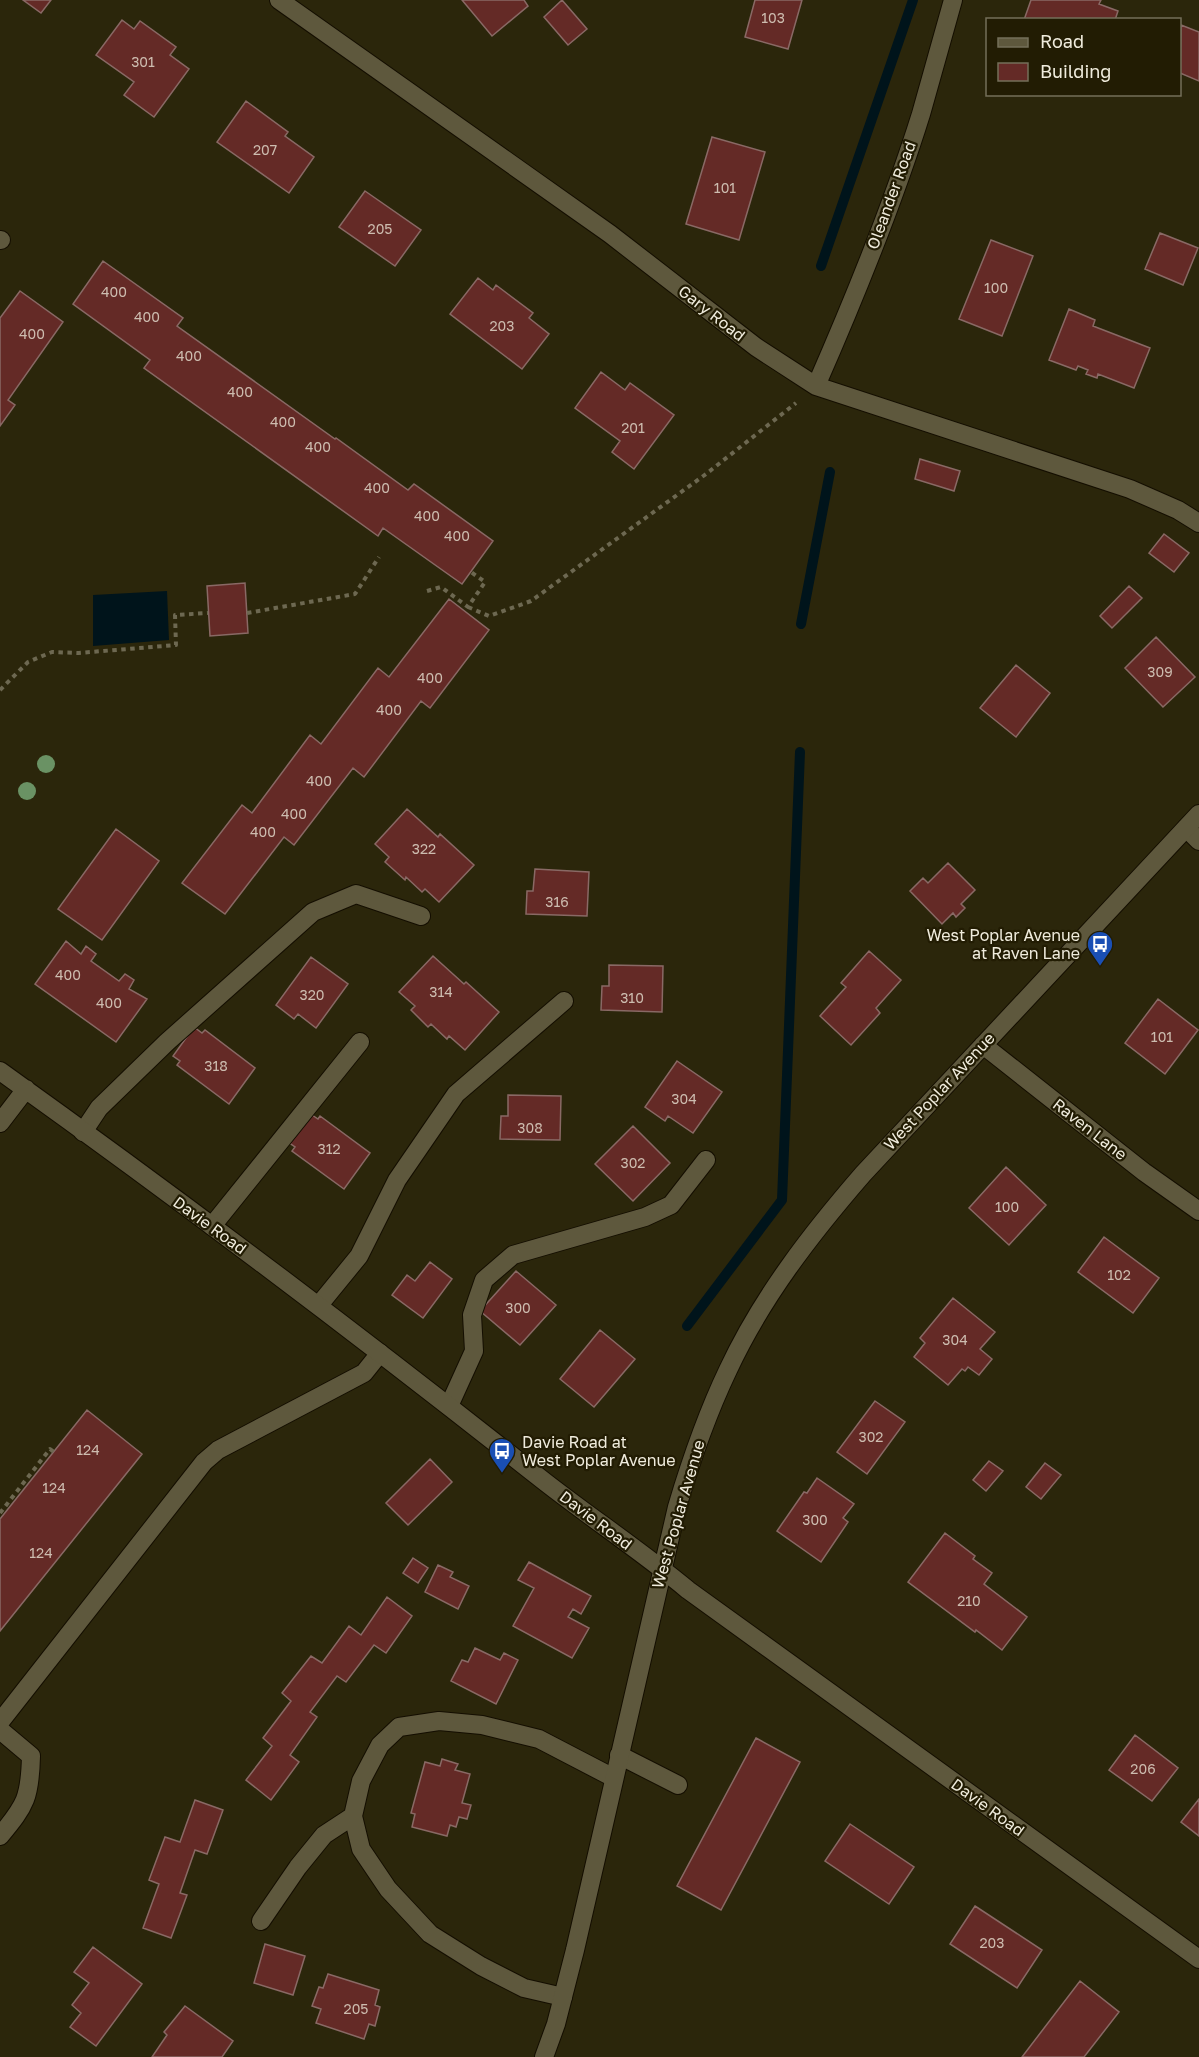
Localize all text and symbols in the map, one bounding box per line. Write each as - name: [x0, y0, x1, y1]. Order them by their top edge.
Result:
- house number: 103: [761, 9, 785, 26]
- legend: [986, 18, 1181, 96]
- text: Road: [1040, 30, 1084, 52]
- house number: 301: [131, 53, 155, 70]
- text: Building: [1040, 60, 1111, 82]
- street label: Oleander Road: [862, 138, 920, 252]
- house number: 207: [253, 141, 277, 158]
- house number: 101: [714, 179, 736, 196]
- house number: 205: [368, 220, 392, 237]
- house number: 100: [984, 279, 1008, 296]
- street label: Gary Road: [675, 281, 749, 345]
- house number: 400: [101, 283, 127, 300]
- house number: 400: [134, 308, 160, 325]
- house number: 203: [490, 317, 515, 334]
- house number: 400: [19, 325, 45, 342]
- house number: 400: [176, 347, 202, 364]
- house number: 400: [227, 383, 253, 400]
- house number: 400: [270, 413, 296, 430]
- house number: 201: [621, 419, 645, 436]
- house number: 400: [305, 438, 331, 455]
- house number: 400: [364, 479, 390, 496]
- house number: 400: [414, 507, 440, 524]
- house number: 400: [444, 527, 470, 544]
- house number: 309: [1147, 663, 1173, 680]
- house number: 400: [417, 669, 443, 686]
- house number: 400: [376, 701, 402, 718]
- house number: 400: [306, 772, 332, 789]
- house number: 400: [281, 805, 307, 822]
- house number: 400: [250, 823, 276, 840]
- house number: 322: [412, 840, 436, 857]
- house number: 316: [545, 893, 569, 910]
- place label: West Poplar Avenue at Raven Lane: [926, 925, 1080, 963]
- bus stop icon: West Poplar Avenue at Raven Lane: [1085, 929, 1115, 967]
- house number: 400: [55, 966, 81, 983]
- house number: 314: [429, 983, 453, 1000]
- house number: 320: [300, 986, 325, 1003]
- house number: 310: [620, 989, 644, 1006]
- house number: 400: [96, 994, 122, 1011]
- street label: West Poplar Avenue: [879, 1028, 999, 1154]
- house number: 101: [1151, 1028, 1173, 1045]
- house number: 318: [204, 1057, 228, 1074]
- house number: 304: [671, 1090, 697, 1107]
- street label: Raven Lane: [1049, 1094, 1131, 1164]
- house number: 308: [517, 1119, 543, 1136]
- house number: 312: [317, 1140, 341, 1157]
- house number: 302: [621, 1154, 646, 1171]
- street label: Davie Road: [169, 1192, 251, 1258]
- house number: 100: [995, 1198, 1019, 1215]
- house number: 102: [1107, 1266, 1131, 1283]
- house number: 300: [505, 1299, 531, 1316]
- house number: 304: [942, 1331, 968, 1348]
- house number: 302: [859, 1428, 884, 1445]
- place label: Davie Road at West Poplar Avenue: [522, 1432, 676, 1470]
- bus stop icon: Davie Road at West Poplar Avenue: [487, 1436, 517, 1474]
- street label: West Poplar Avenue: [647, 1437, 709, 1591]
- house number: 124: [76, 1441, 100, 1458]
- house number: 124: [42, 1479, 66, 1496]
- street label: Davie Road: [556, 1486, 636, 1554]
- house number: 300: [802, 1511, 828, 1528]
- house number: 124: [29, 1544, 53, 1561]
- house number: 210: [957, 1592, 981, 1609]
- house number: 206: [1130, 1760, 1156, 1777]
- street label: Davie Road: [947, 1774, 1029, 1840]
- house number: 203: [980, 1934, 1005, 1951]
- house number: 205: [344, 2000, 368, 2017]

